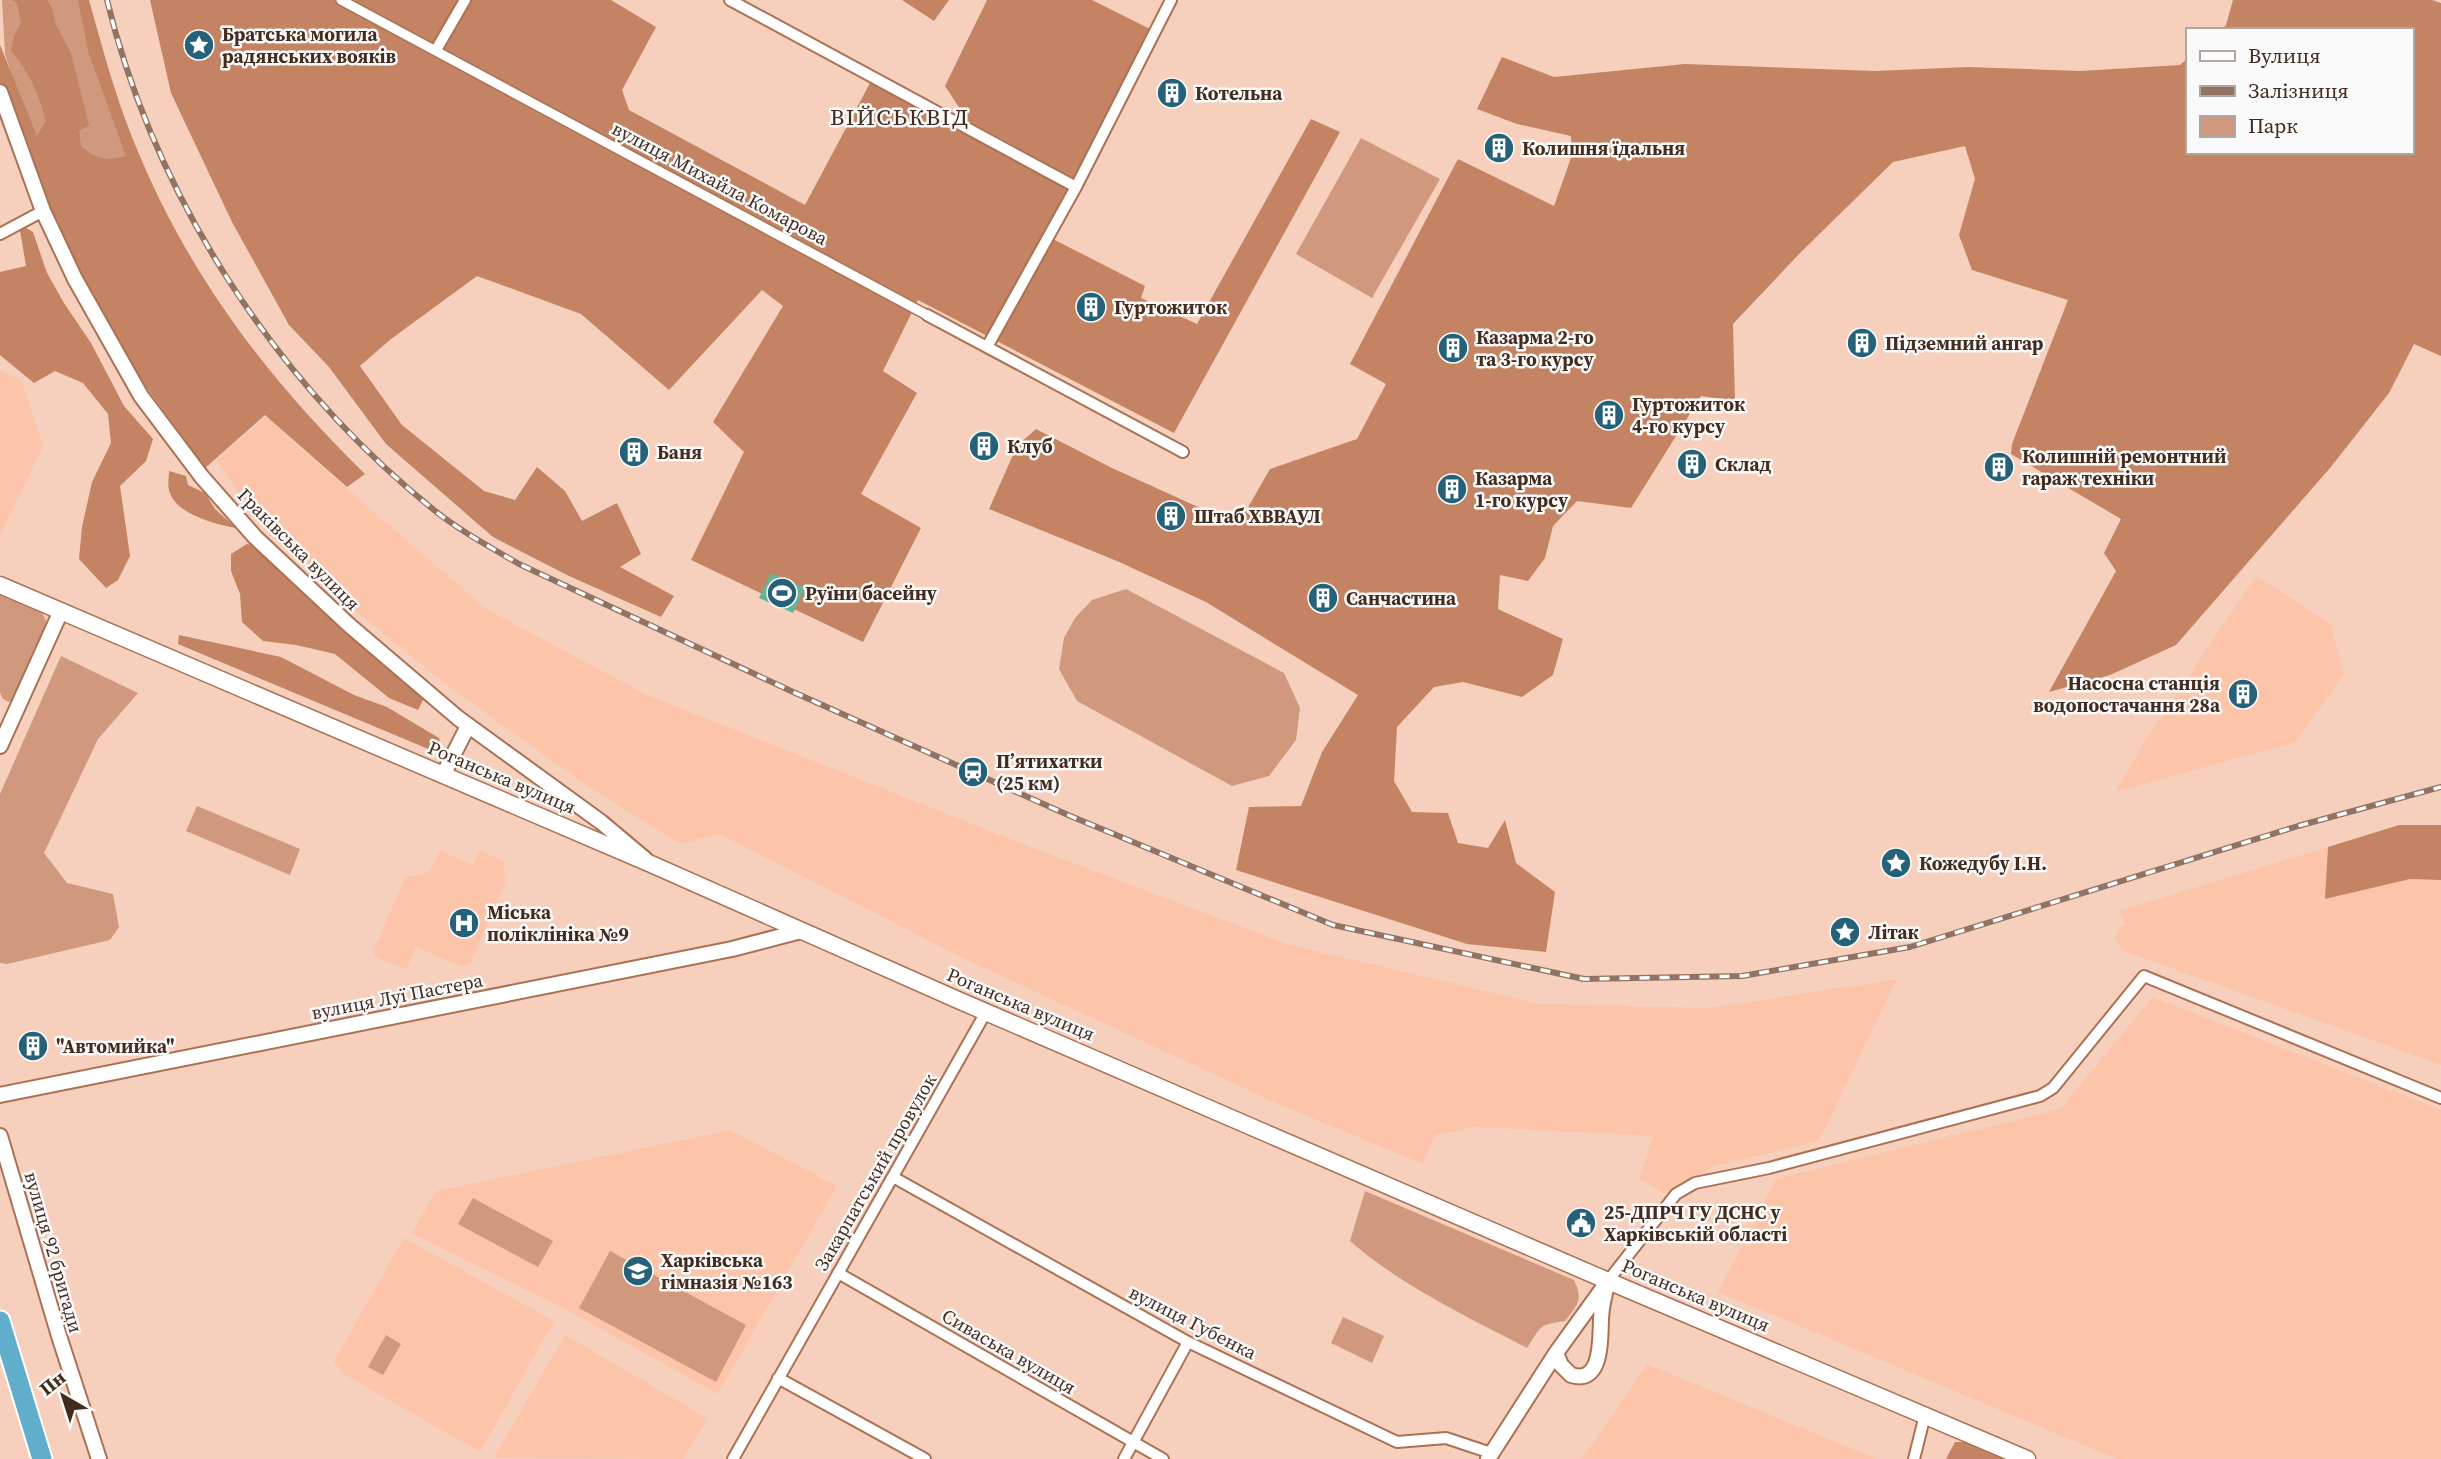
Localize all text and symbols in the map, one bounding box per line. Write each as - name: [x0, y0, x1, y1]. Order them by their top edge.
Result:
- place label: Братська могила радянських вояків: [222, 21, 396, 69]
- place icon: Братська могила радянських вояків: [182, 28, 216, 62]
- legend: [2186, 28, 2413, 154]
- text: Вулиця: [2248, 41, 2321, 70]
- building icon: Котельна: [1155, 76, 1189, 110]
- text: Залізниця: [2248, 76, 2349, 105]
- place label: Котельна: [1195, 80, 1283, 106]
- district label: ВІЙСЬКВІД: [830, 101, 970, 133]
- text: Парк: [2248, 111, 2298, 140]
- street label: вулиця Михайла Комарова: [608, 115, 833, 251]
- building icon: Колишня їдальня: [1482, 131, 1516, 165]
- place label: Колишня їдальня: [1522, 135, 1685, 161]
- building icon: Гуртожиток: [1074, 290, 1108, 324]
- place label: Гуртожиток: [1114, 294, 1228, 320]
- place label: Казарма 2-го та 3-го курсу: [1476, 324, 1594, 372]
- building icon: Підземний ангар: [1845, 326, 1879, 360]
- place label: Підземний ангар: [1885, 330, 2044, 356]
- building icon: Казарма 2-го та 3-го курсу: [1436, 331, 1470, 365]
- place label: Гуртожиток 4-го курсу: [1632, 391, 1746, 439]
- building icon: Гуртожиток 4-го курсу: [1592, 398, 1626, 432]
- building icon: Клуб: [967, 429, 1001, 463]
- place label: Клуб: [1007, 433, 1053, 459]
- building icon: Баня: [617, 435, 651, 469]
- place label: Баня: [657, 439, 702, 465]
- place label: Колишній ремонтний гараж техніки: [2022, 443, 2226, 491]
- building icon: Склад: [1675, 447, 1709, 481]
- building icon: Колишній ремонтний гараж техніки: [1982, 450, 2016, 484]
- place label: Склад: [1715, 451, 1772, 477]
- place label: Казарма 1-го курсу: [1475, 465, 1569, 513]
- building icon: Казарма 1-го курсу: [1435, 472, 1469, 506]
- street label: Граківська вулиця: [232, 482, 366, 616]
- building icon: Штаб ХВВАУЛ: [1154, 499, 1188, 533]
- place label: Штаб ХВВАУЛ: [1194, 503, 1321, 529]
- sports icon: Руїни басейну: [765, 576, 799, 610]
- place label: Руїни басейну: [805, 580, 938, 606]
- building icon: Санчастина: [1306, 581, 1340, 615]
- place label: Санчастина: [1346, 585, 1457, 611]
- place label: Насосна станція водопостачання 28а: [2033, 670, 2221, 718]
- building icon: Насосна станція водопостачання 28а: [2226, 677, 2260, 711]
- street label: Роганська вулиця: [424, 734, 580, 820]
- place label: Пʼятихатки (25 км): [996, 748, 1103, 796]
- station icon: Пʼятихатки (25 км): [956, 755, 990, 789]
- place icon: Кожедубу І.Н.: [1879, 846, 1913, 880]
- place label: Кожедубу І.Н.: [1919, 850, 2047, 876]
- place label: Міська поліклініка №9: [487, 899, 629, 947]
- hospital icon: Міська поліклініка №9: [447, 906, 481, 940]
- place icon: Літак: [1828, 915, 1862, 949]
- place label: Літак: [1868, 919, 1920, 945]
- street label: Роганська вулиця: [943, 961, 1099, 1047]
- street label: вулиця Луї Пастера: [309, 967, 485, 1025]
- building icon: "Автомийка": [16, 1029, 50, 1063]
- place label: "Автомийка": [56, 1033, 174, 1059]
- street label: Закарпатський провулок: [808, 1068, 942, 1275]
- street label: вулиця 92 бригади: [19, 1168, 89, 1336]
- place label: 25-ДПРЧ ГУ ДСНС у Харківській області: [1604, 1199, 1787, 1247]
- public building icon: 25-ДПРЧ ГУ ДСНС у Харківській області: [1564, 1206, 1598, 1240]
- place label: Харківська гімназія №163: [661, 1247, 793, 1295]
- street label: Роганська вулиця: [1618, 1252, 1774, 1338]
- school or university icon: Харківська гімназія №163: [621, 1254, 655, 1288]
- street label: вулиця Губенка: [1125, 1279, 1261, 1365]
- street label: Сиваська вулиця: [937, 1302, 1081, 1400]
- north arrow: [28, 1361, 98, 1431]
- text: Пн: [34, 1364, 71, 1401]

